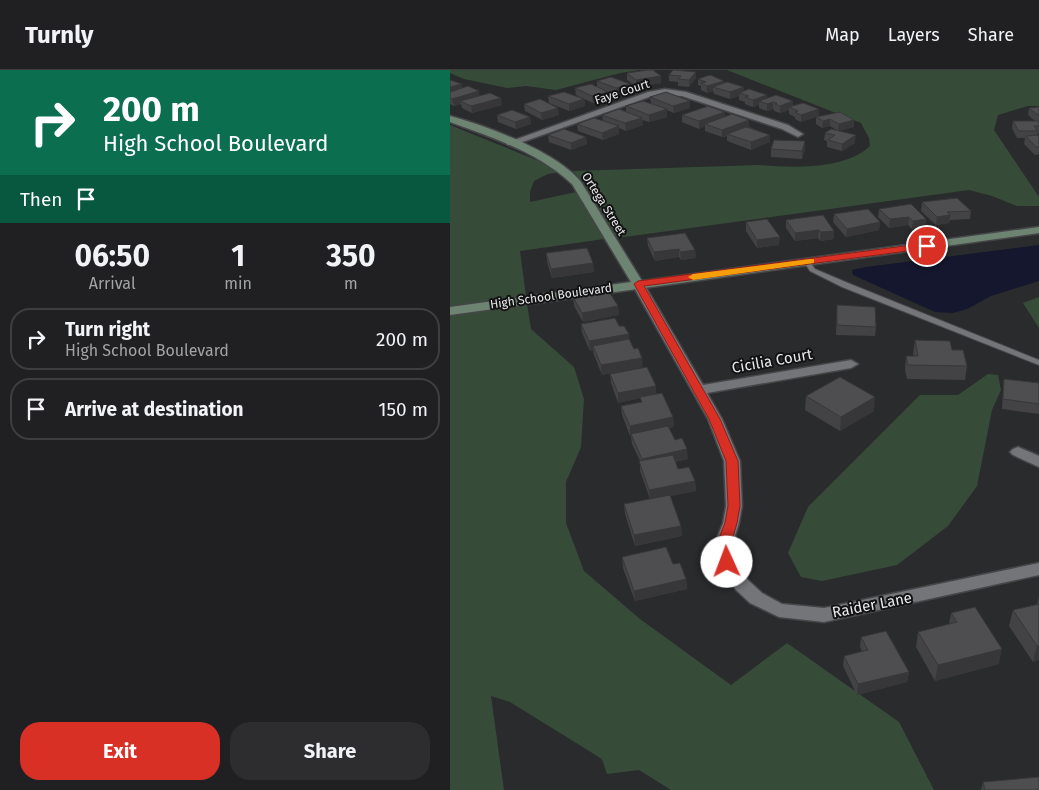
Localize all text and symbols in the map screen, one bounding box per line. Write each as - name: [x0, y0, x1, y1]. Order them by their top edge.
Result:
- text: Turnly: [25, 21, 94, 49]
- text: Map: [825, 24, 860, 46]
- text: Layers: [888, 24, 940, 46]
- text: Share: [968, 24, 1014, 46]
- street label: Faye Court: [593, 76, 652, 107]
- text: 200 m: [103, 88, 200, 130]
- icon: right: [20, 90, 85, 155]
- text: High School Boulevard: [103, 130, 328, 157]
- street label: Ortega Street: [579, 170, 629, 239]
- icon: arrive: [72, 185, 100, 213]
- text: Then: [20, 188, 62, 211]
- pin: [906, 225, 948, 267]
- icon: arrive: [913, 232, 941, 260]
- text: 06:50: [74, 238, 150, 274]
- text: 1: [231, 238, 245, 274]
- text: 350: [326, 238, 376, 274]
- text: Arrival: [89, 274, 136, 293]
- text: min: [224, 274, 252, 293]
- text: m: [344, 274, 358, 293]
- street label: High School Boulevard: [489, 281, 613, 311]
- text: Turn right: [65, 318, 150, 341]
- icon: right: [22, 325, 50, 353]
- text: 200 m: [376, 328, 428, 351]
- text: High School Boulevard: [65, 341, 229, 360]
- street label: Cicilia Court: [730, 345, 814, 377]
- icon: arrive: [22, 395, 50, 423]
- text: Arrive at destination: [65, 398, 244, 421]
- text: 150 m: [378, 398, 428, 421]
- position arrow: [700, 535, 752, 587]
- street label: Raider Lane: [831, 588, 913, 622]
- button: Exit: [20, 722, 220, 780]
- button: Share: [230, 722, 430, 780]

